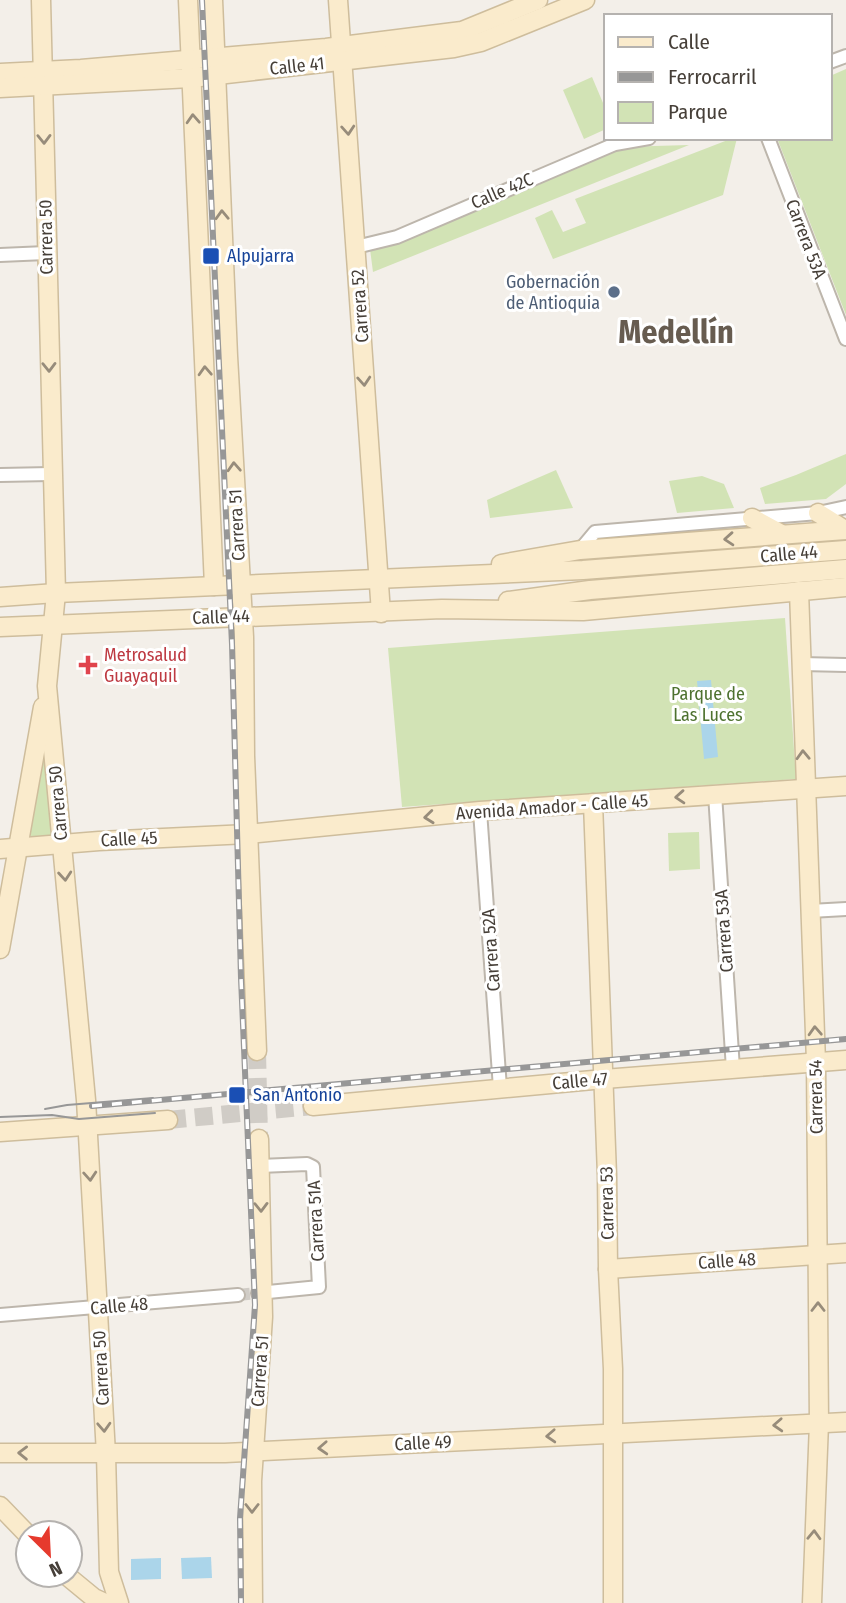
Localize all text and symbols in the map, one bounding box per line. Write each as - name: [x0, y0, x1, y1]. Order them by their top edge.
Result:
- legend: [604, 14, 832, 140]
- text: Calle: [668, 29, 710, 55]
- street label: Calle 41: [269, 52, 325, 80]
- text: Ferrocarril: [668, 64, 757, 90]
- text: Parque: [668, 99, 728, 125]
- one-way arrow: [186, 113, 201, 124]
- one-way arrow: [340, 125, 355, 136]
- one-way arrow: [36, 134, 52, 145]
- street label: Calle 42C: [468, 168, 536, 214]
- street label: Carrera 53A: [781, 196, 831, 282]
- street label: Carrera 50: [34, 199, 58, 275]
- one-way arrow: [215, 210, 230, 221]
- place label: Alpujarra: [227, 245, 295, 267]
- marker: Alpujarra: [201, 246, 221, 266]
- street label: Carrera 52: [346, 268, 374, 343]
- place label: Gobernación de Antioquia: [506, 271, 600, 314]
- marker: Gobernación de Antioquia: [606, 284, 622, 300]
- district label: Medellín: [618, 313, 734, 351]
- one-way arrow: [41, 362, 57, 372]
- one-way arrow: [197, 365, 212, 376]
- one-way arrow: [357, 376, 372, 387]
- one-way arrow: [227, 461, 242, 472]
- street label: Carrera 51: [224, 489, 250, 561]
- one-way arrow: [723, 531, 734, 546]
- street label: Calle 44: [759, 541, 819, 567]
- street label: Calle 44: [192, 605, 250, 629]
- place label: Metrosalud Guayaquil: [104, 644, 187, 687]
- marker: Metrosalud Guayaquil: [78, 655, 98, 675]
- park label: Parque de Las Luces: [671, 683, 745, 726]
- one-way arrow: [796, 749, 811, 760]
- street label: Carrera 50: [44, 765, 72, 841]
- street label: Avenida Amador - Calle 45: [455, 789, 649, 825]
- one-way arrow: [674, 789, 685, 804]
- one-way arrow: [423, 809, 435, 824]
- street label: Calle 45: [100, 827, 158, 851]
- one-way arrow: [57, 871, 72, 882]
- street label: Carrera 53A: [710, 888, 738, 973]
- street label: Carrera 52A: [477, 907, 505, 992]
- one-way arrow: [808, 1025, 823, 1036]
- street label: Carrera 54: [804, 1059, 828, 1134]
- street label: Calle 47: [551, 1068, 609, 1094]
- place label: San Antonio: [253, 1084, 342, 1106]
- marker: San Antonio: [227, 1085, 247, 1105]
- street label: Carrera 53: [595, 1166, 619, 1240]
- one-way arrow: [83, 1171, 98, 1182]
- street label: Carrera 51A: [303, 1179, 329, 1262]
- one-way arrow: [253, 1202, 269, 1213]
- street label: Calle 48: [697, 1248, 757, 1274]
- street label: Calle 48: [89, 1293, 149, 1319]
- one-way arrow: [810, 1302, 826, 1312]
- street label: Carrera 50: [88, 1330, 114, 1406]
- street label: Carrera 51: [247, 1334, 273, 1408]
- one-way arrow: [772, 1417, 783, 1432]
- one-way arrow: [96, 1422, 111, 1433]
- one-way arrow: [545, 1428, 556, 1443]
- street label: Calle 49: [394, 1431, 452, 1455]
- one-way arrow: [318, 1441, 329, 1456]
- one-way arrow: [17, 1445, 27, 1461]
- one-way arrow: [244, 1503, 260, 1513]
- north arrow: [14, 1519, 84, 1589]
- one-way arrow: [807, 1529, 822, 1540]
- text: N: [46, 1556, 66, 1582]

